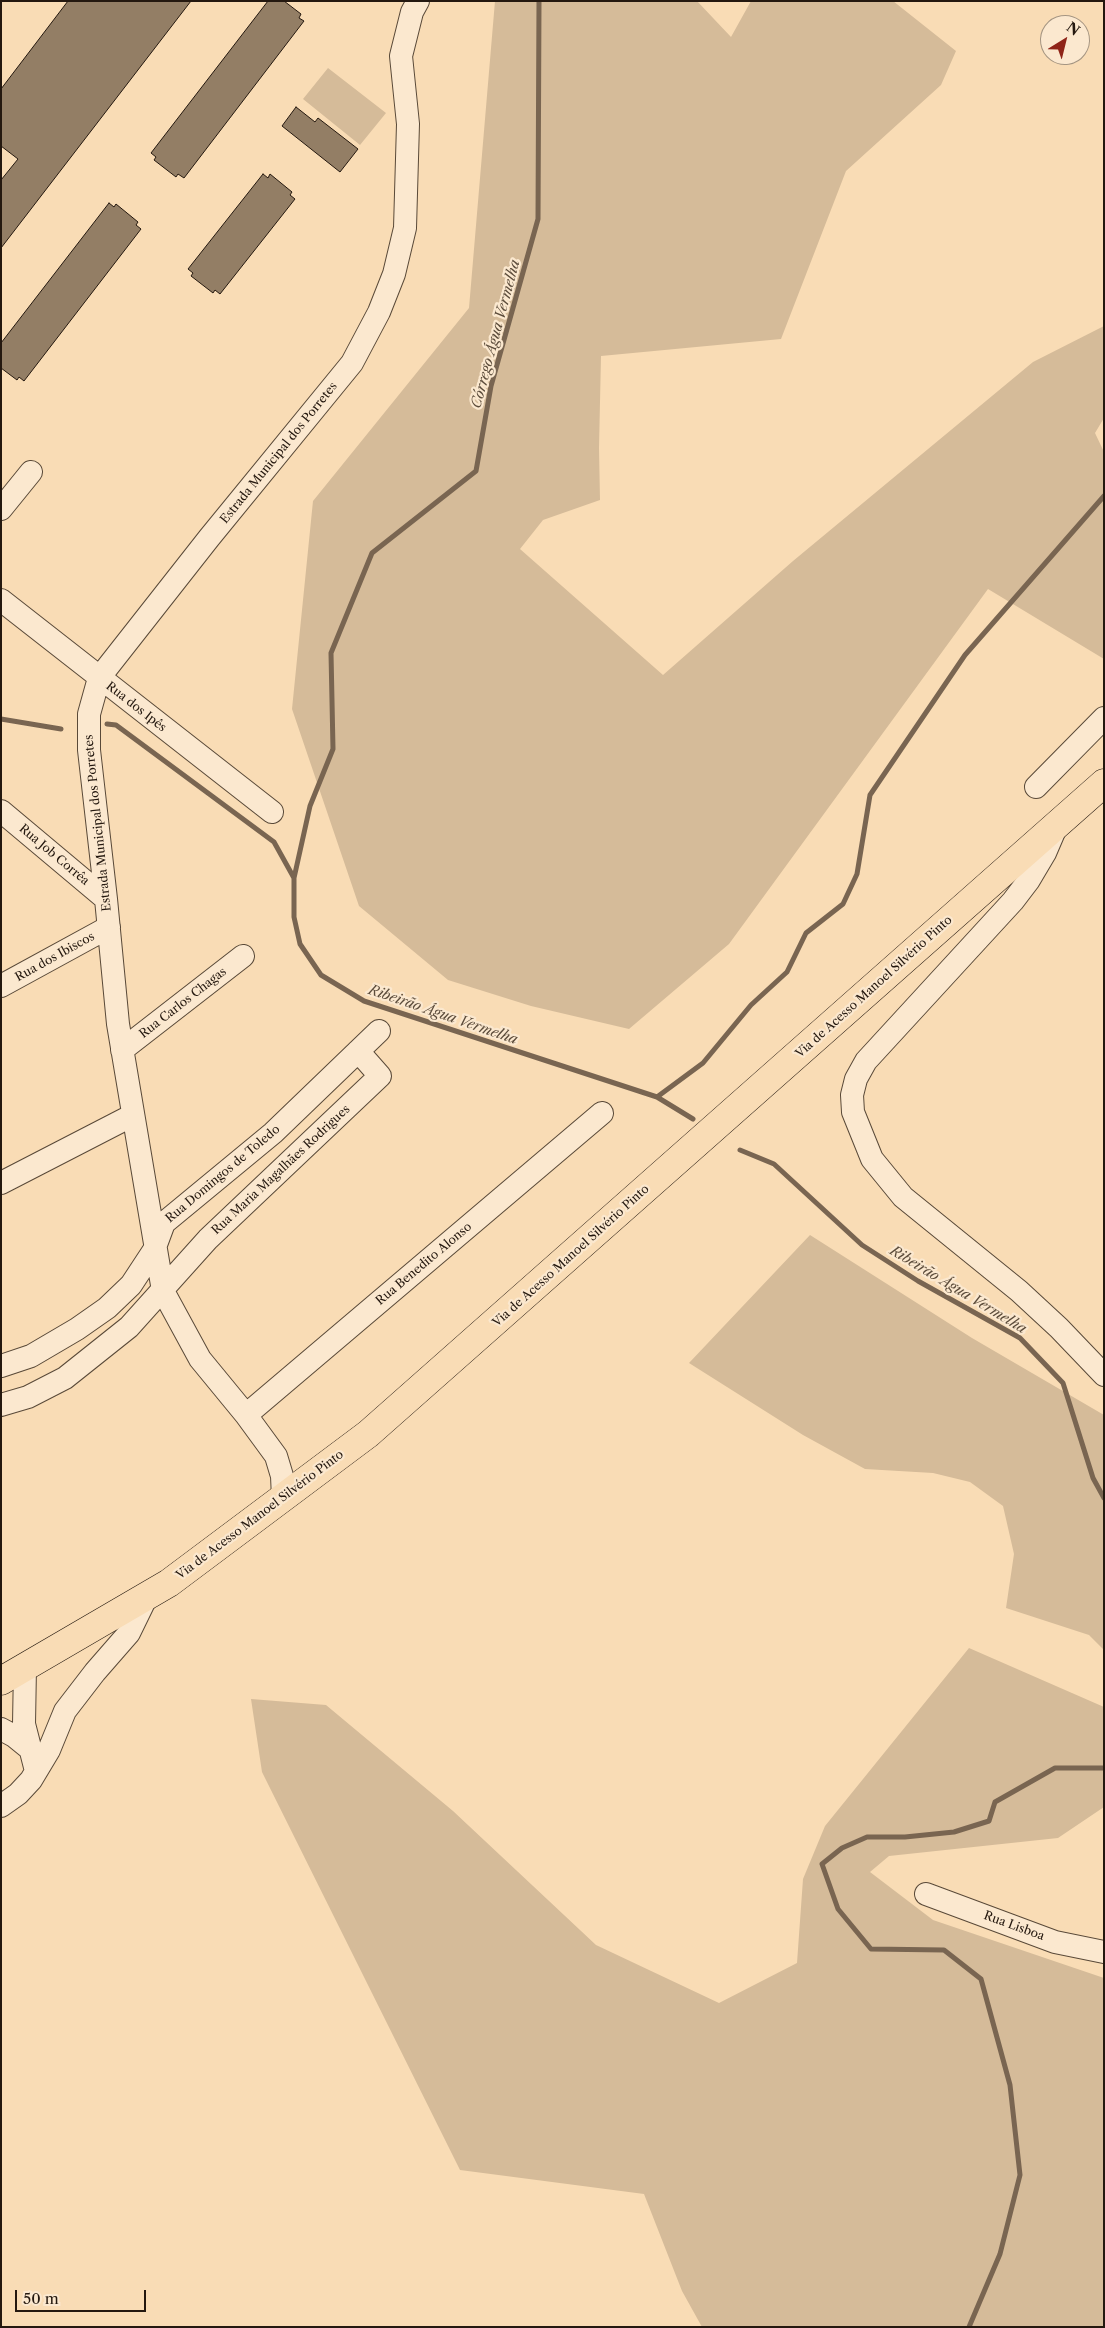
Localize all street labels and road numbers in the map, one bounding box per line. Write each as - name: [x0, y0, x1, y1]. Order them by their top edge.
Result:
- street label: Estrada Municipal dos Porretes: [217, 379, 341, 527]
- street label: Rua dos Ipês: [103, 679, 169, 735]
- street label: Estrada Municipal dos Porretes: [82, 734, 114, 912]
- street label: Rua Job Corrêa: [16, 821, 92, 889]
- street label: Via de Acesso Manoel Silvério Pinto: [793, 913, 955, 1061]
- street label: Rua dos Ibiscos: [13, 929, 97, 985]
- street label: Rua Carlos Chagas: [137, 965, 229, 1041]
- street label: Rua Maria Magalhães Rodrigues: [209, 1102, 353, 1238]
- street label: Rua Domingos de Toledo: [163, 1122, 283, 1226]
- street label: Via de Acesso Manoel Silvério Pinto: [490, 1182, 652, 1330]
- street label: Rua Benedito Alonso: [373, 1220, 475, 1308]
- street label: Via de Acesso Manoel Silvério Pinto: [174, 1447, 346, 1583]
- street label: Rua Lisboa: [982, 1908, 1046, 1944]

